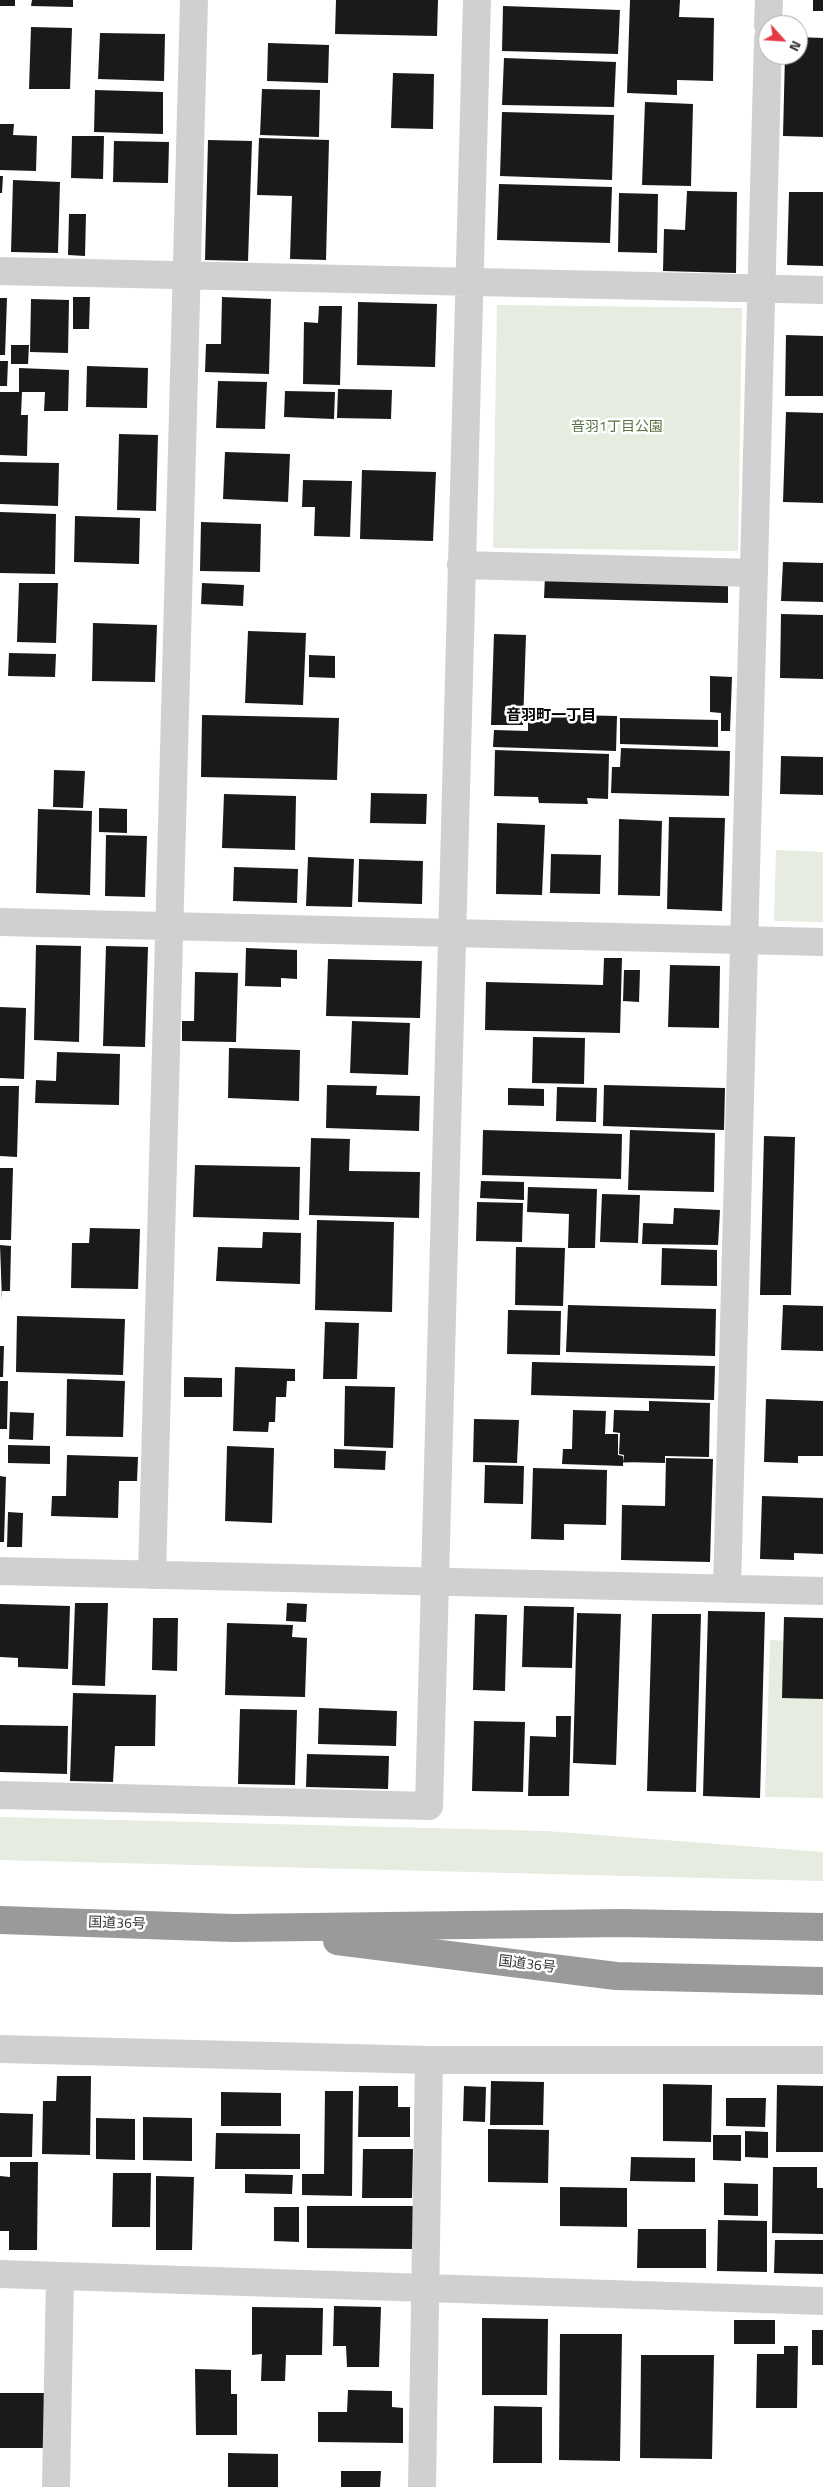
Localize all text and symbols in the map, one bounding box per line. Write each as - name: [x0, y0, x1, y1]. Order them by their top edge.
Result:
- north arrow: [758, 15, 808, 65]
- text: N: [784, 37, 808, 55]
- park label: 音羽1丁目公園: [571, 420, 663, 436]
- district label: 音羽町一丁目: [506, 707, 596, 725]
- street label: 国道36号: [88, 1915, 146, 1933]
- street label: 国道36号: [497, 1953, 557, 1977]

